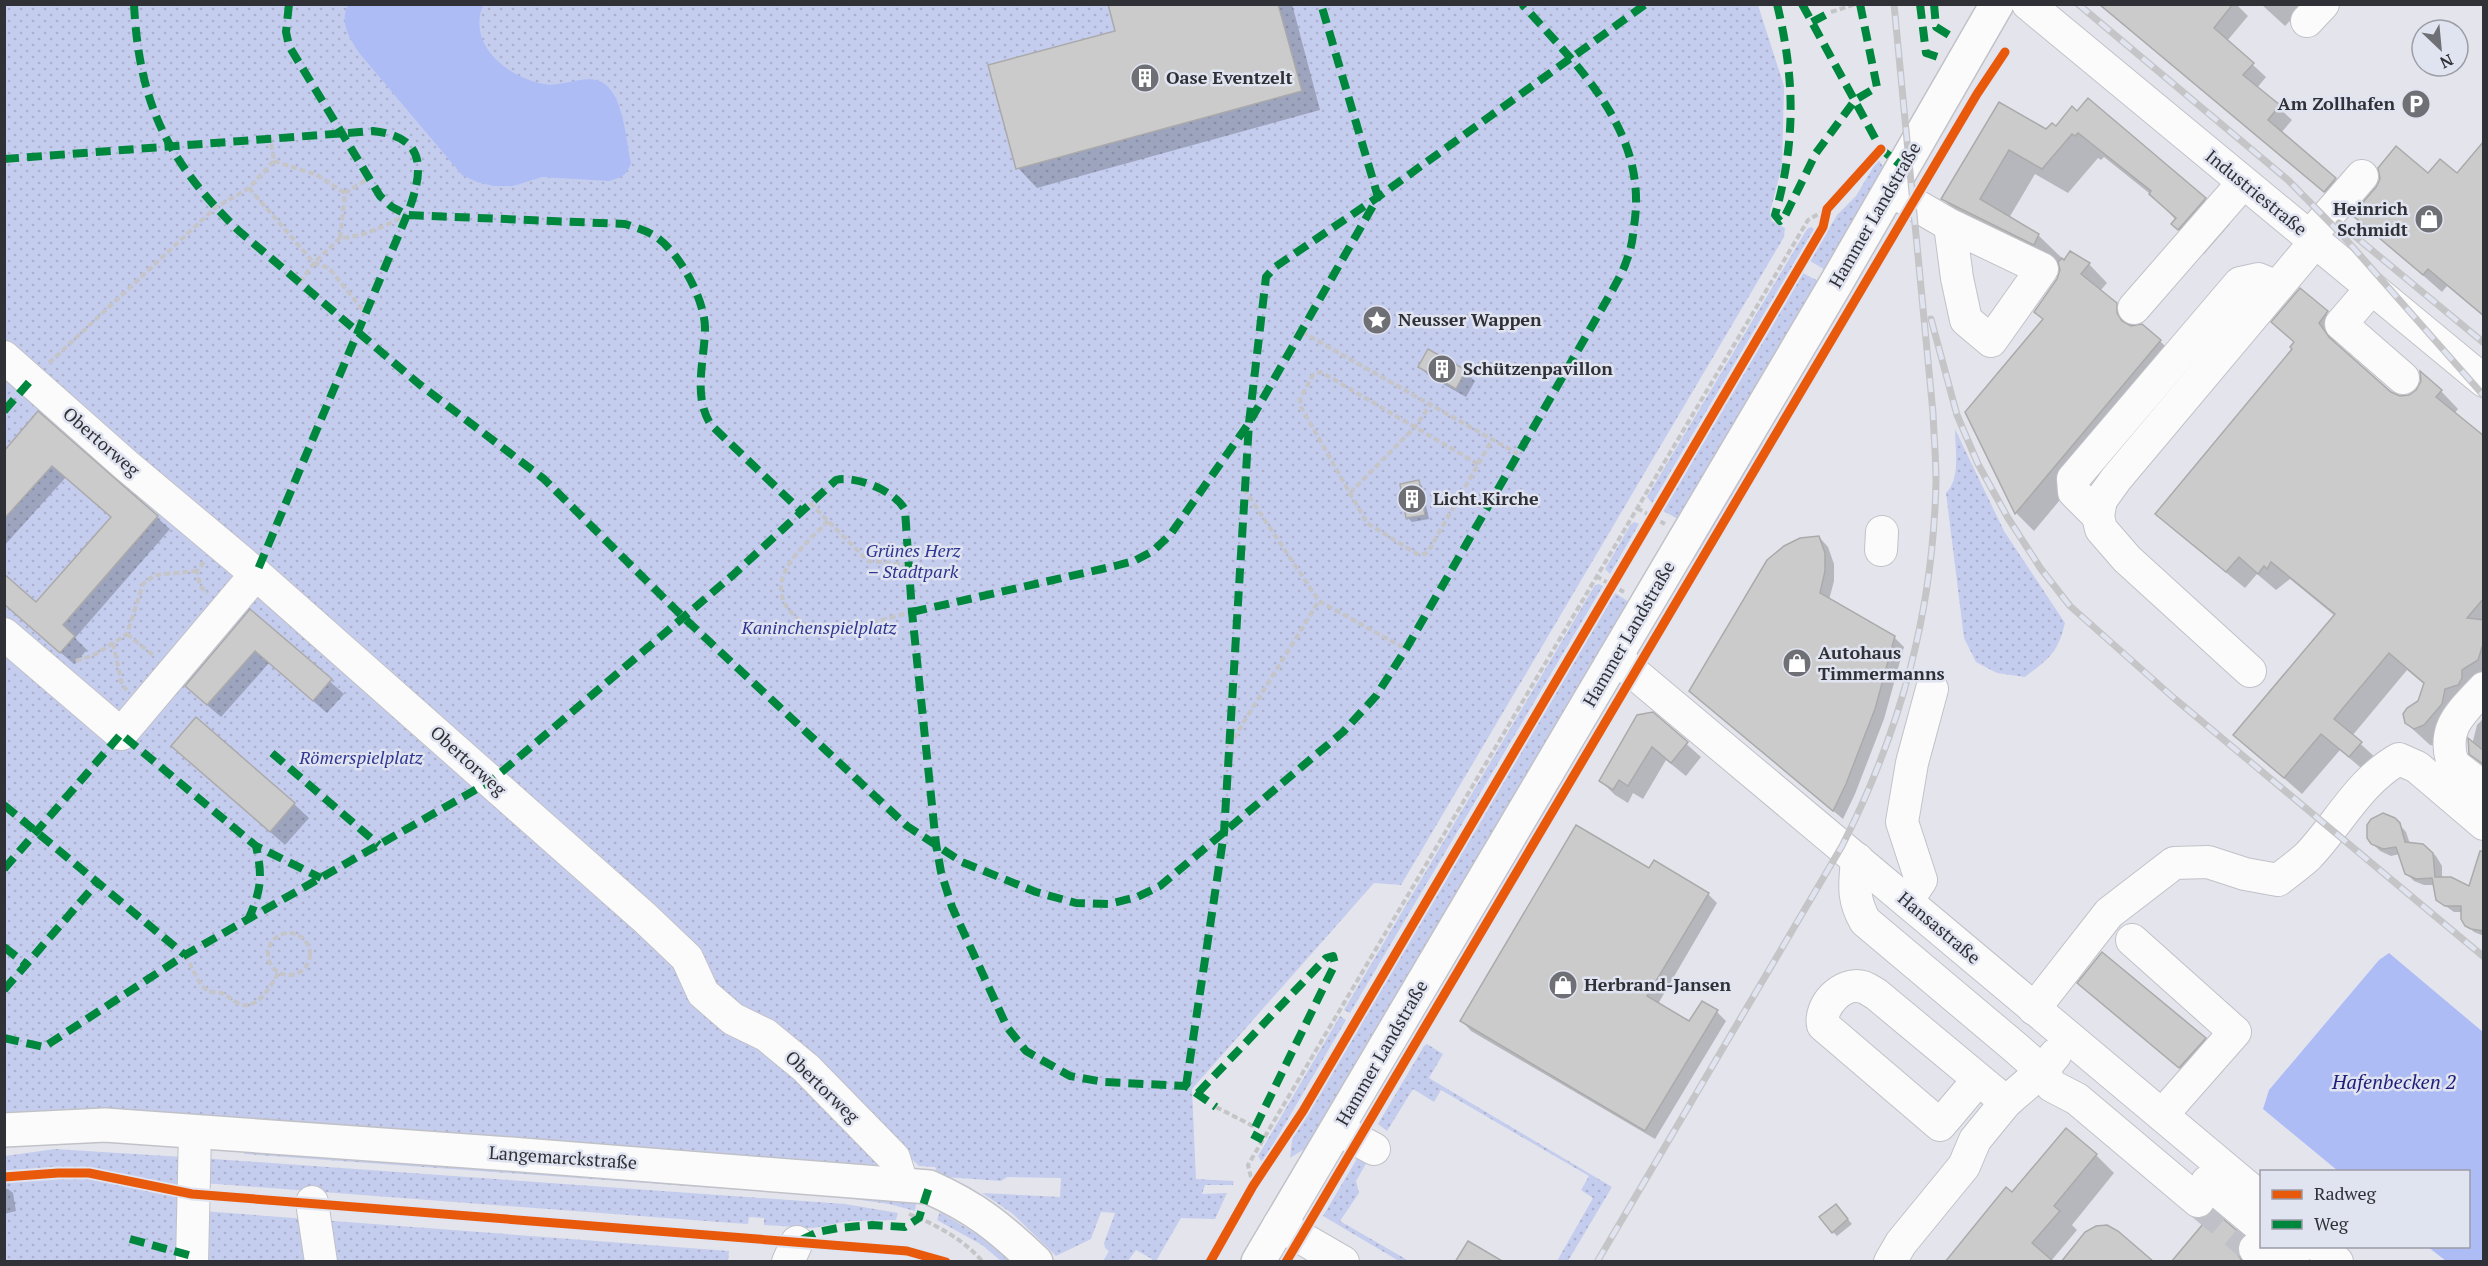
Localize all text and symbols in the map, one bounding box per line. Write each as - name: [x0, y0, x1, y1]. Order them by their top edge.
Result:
- north arrow: [2410, 18, 2470, 78]
- text: N: [2436, 49, 2457, 74]
- building icon: Oase Eventzelt: [1129, 62, 1161, 94]
- place label: Oase Eventzelt: [1166, 65, 1293, 89]
- parking icon: Am Zollhafen: [2400, 88, 2432, 120]
- place label: Am Zollhafen: [2278, 91, 2395, 115]
- street label: Hammer Landstraße: [1823, 137, 1926, 292]
- street label: Industriestraße: [2201, 144, 2312, 241]
- place label: Heinrich Schmidt: [2333, 196, 2408, 241]
- shop icon: Heinrich Schmidt: [2413, 203, 2445, 235]
- place icon: Neusser Wappen: [1361, 304, 1393, 336]
- place label: Neusser Wappen: [1398, 307, 1542, 331]
- building icon: Schützenpavillon: [1426, 353, 1458, 385]
- place label: Schützenpavillon: [1463, 356, 1613, 380]
- street label: Obertorweg: [58, 401, 145, 482]
- building icon: Licht.Kirche: [1396, 483, 1428, 515]
- place label: Licht.Kirche: [1433, 486, 1539, 510]
- park label: Grünes Herz – Stadtpark: [866, 538, 962, 583]
- street label: Hammer Landstraße: [1577, 556, 1680, 711]
- park label: Kaninchenspielplatz: [741, 615, 898, 639]
- place label: Autohaus Timmermanns: [1818, 640, 1945, 685]
- shop icon: Autohaus Timmermanns: [1781, 647, 1813, 679]
- street label: Obertorweg: [426, 720, 512, 801]
- park label: Römerspielplatz: [298, 745, 424, 769]
- street label: Hansastraße: [1893, 886, 1986, 969]
- shop icon: Herbrand-Jansen: [1547, 969, 1579, 1001]
- place label: Herbrand-Jansen: [1584, 972, 1731, 996]
- street label: Hammer Landstraße: [1330, 975, 1433, 1130]
- street label: Obertorweg: [780, 1045, 865, 1128]
- water label: Hafenbecken 2: [2331, 1068, 2457, 1095]
- street label: Langemarckstraße: [488, 1140, 638, 1174]
- legend: [2260, 1170, 2470, 1248]
- text: Radweg: [2314, 1181, 2376, 1205]
- text: Weg: [2314, 1211, 2349, 1235]

